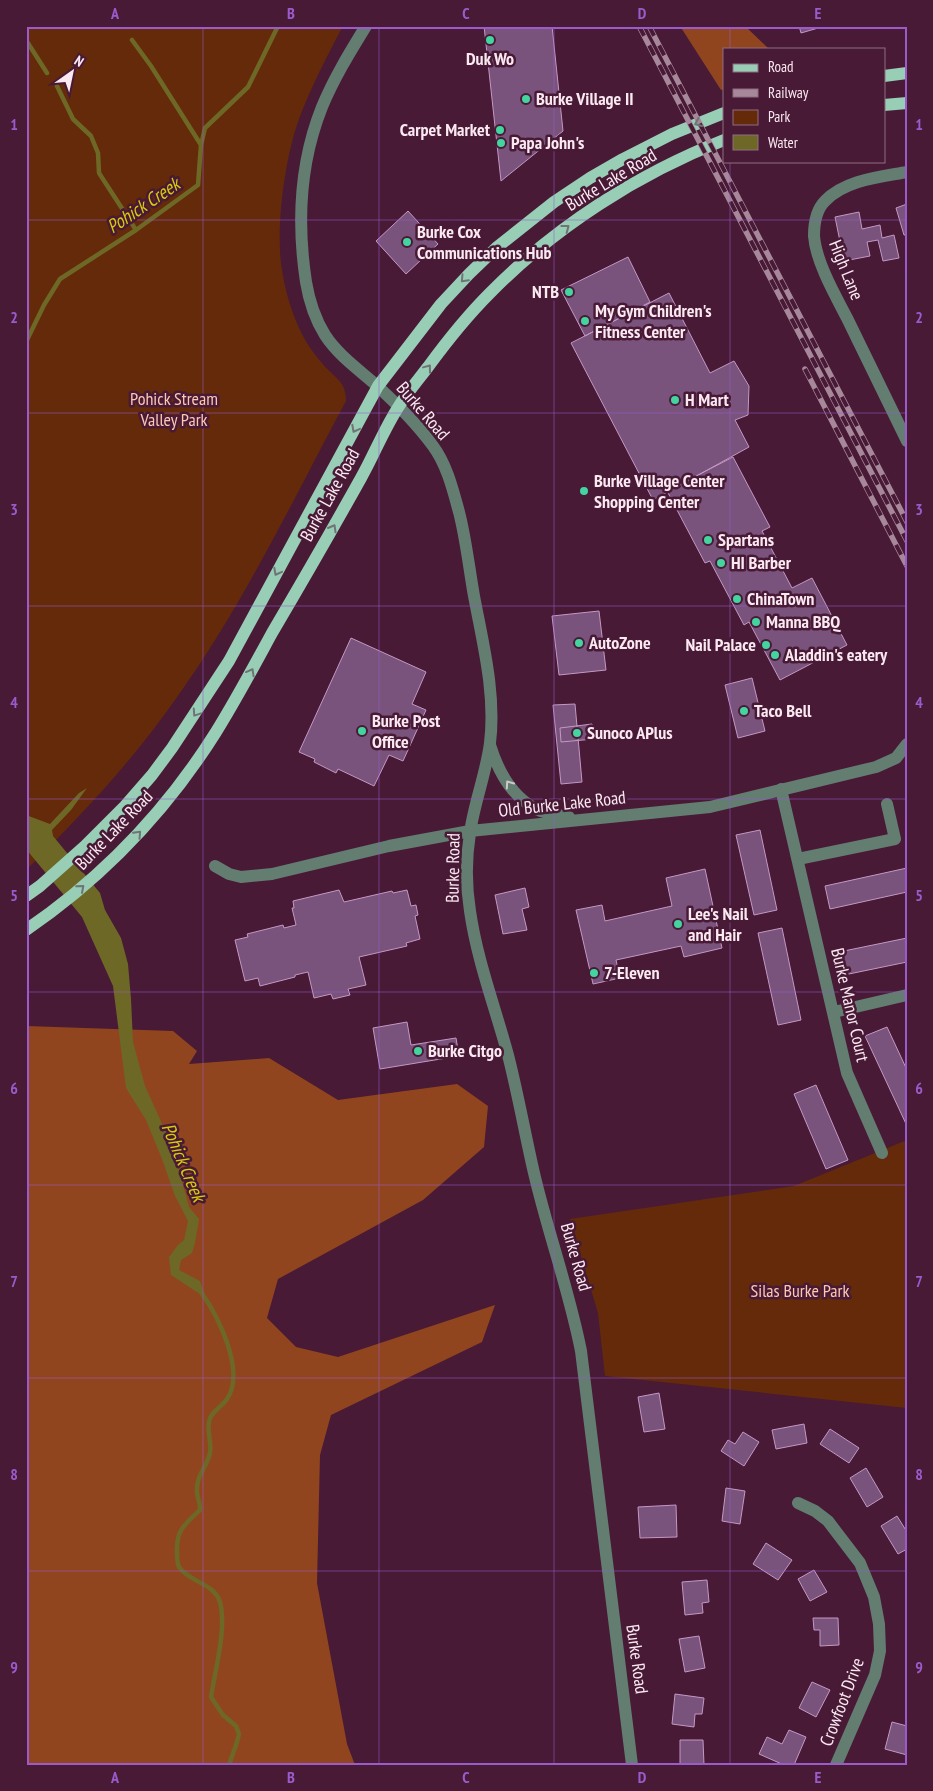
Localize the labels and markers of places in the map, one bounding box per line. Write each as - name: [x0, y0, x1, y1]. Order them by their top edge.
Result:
- marker: Duk Wo: [484, 34, 496, 46]
- place label: Duk Wo: [466, 47, 514, 70]
- place label: Burke Village II: [536, 87, 634, 110]
- marker: Burke Village II: [520, 93, 532, 105]
- place label: Carpet Market: [400, 118, 491, 141]
- marker: Carpet Market: [494, 124, 506, 136]
- place label: Papa John's: [511, 131, 584, 154]
- marker: Papa John's: [495, 137, 507, 149]
- place label: Burke Cox Communications Hub: [417, 220, 551, 264]
- marker: Burke Cox Communications Hub: [401, 236, 413, 248]
- place label: NTB: [532, 280, 559, 303]
- marker: NTB: [563, 286, 575, 298]
- place label: My Gym Children's Fitness Center: [595, 299, 712, 343]
- marker: My Gym Children's Fitness Center: [579, 315, 591, 327]
- place label: H Mart: [685, 388, 729, 411]
- marker: H Mart: [669, 394, 681, 406]
- place label: Burke Village Center Shopping Center: [594, 469, 725, 513]
- marker: Burke Village Center Shopping Center: [578, 485, 590, 497]
- place label: Spartans: [718, 528, 774, 551]
- marker: Spartans: [702, 534, 714, 546]
- place label: HI Barber: [731, 551, 792, 574]
- marker: HI Barber: [715, 557, 727, 569]
- place label: ChinaTown: [747, 587, 814, 610]
- marker: ChinaTown: [731, 593, 743, 605]
- place label: Manna BBQ: [766, 610, 841, 633]
- marker: Manna BBQ: [750, 616, 762, 628]
- place label: AutoZone: [588, 631, 651, 654]
- place label: Nail Palace: [686, 633, 756, 656]
- marker: AutoZone: [573, 637, 585, 649]
- marker: Nail Palace: [760, 639, 772, 651]
- place label: Aladdin's eatery: [784, 643, 888, 666]
- marker: Aladdin's eatery: [769, 649, 781, 661]
- place label: Taco Bell: [754, 699, 812, 722]
- marker: Taco Bell: [738, 705, 750, 717]
- place label: Burke Post Office: [372, 709, 441, 753]
- place label: Sunoco APlus: [587, 721, 672, 744]
- marker: Burke Post Office: [356, 725, 368, 737]
- marker: Sunoco APlus: [571, 727, 583, 739]
- place label: Lee's Nail and Hair: [688, 902, 749, 946]
- marker: Lee's Nail and Hair: [672, 918, 684, 930]
- place label: 7-Eleven: [604, 961, 660, 984]
- marker: 7-Eleven: [588, 967, 600, 979]
- place label: Burke Citgo: [428, 1039, 502, 1062]
- marker: Burke Citgo: [412, 1045, 424, 1057]

